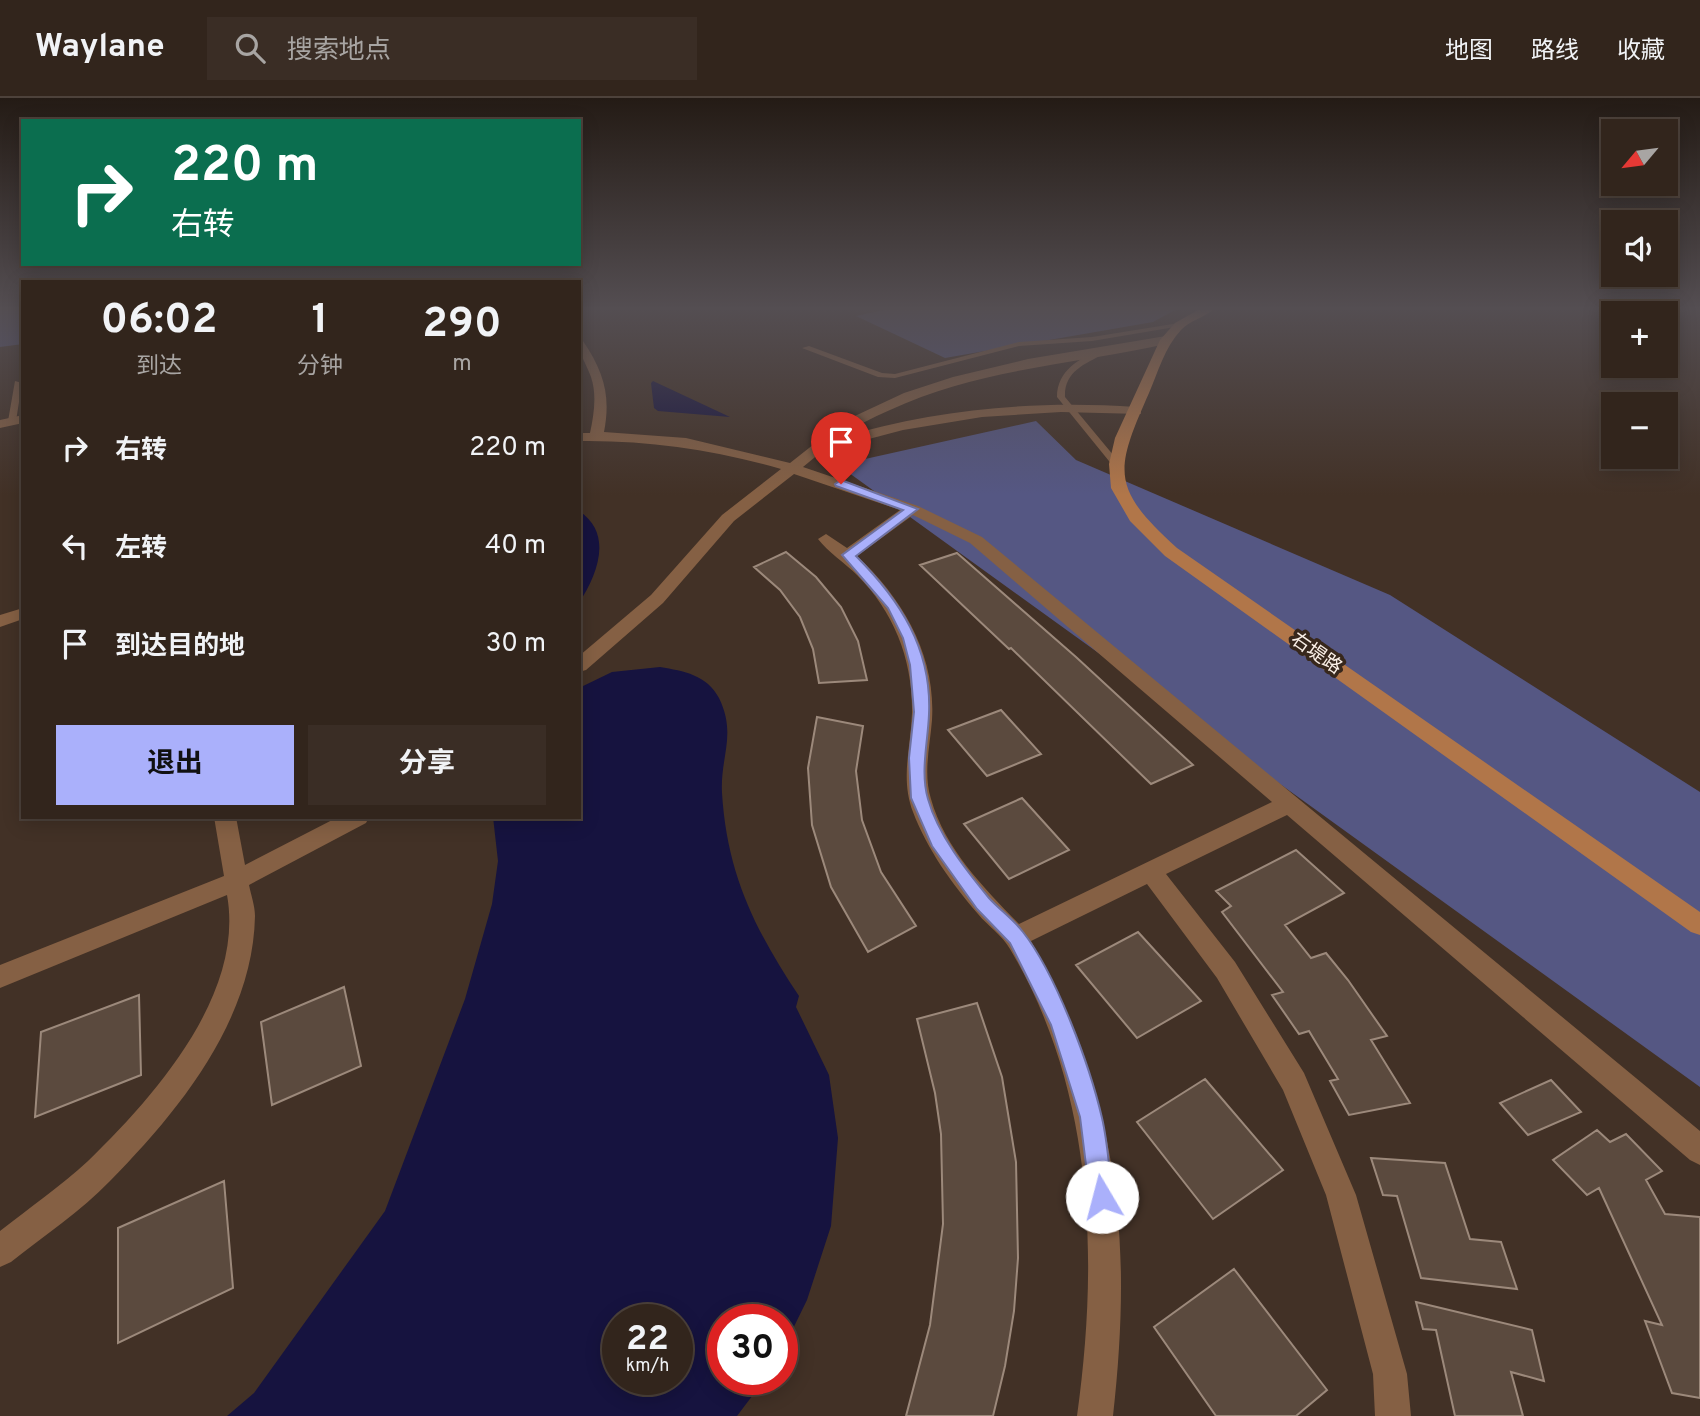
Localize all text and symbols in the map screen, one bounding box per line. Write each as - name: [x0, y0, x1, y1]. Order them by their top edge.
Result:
- search box: [207, 17, 697, 80]
- text: Waylane: [35, 27, 165, 69]
- icon: search: [231, 29, 269, 67]
- text: 搜索地点: [287, 35, 391, 68]
- text: 地图: [1445, 37, 1493, 67]
- text: 路线: [1531, 37, 1579, 67]
- text: 收藏: [1617, 37, 1665, 67]
- north arrow: [1601, 119, 1678, 196]
- map controls: [1601, 119, 1678, 469]
- text: 220 m: [171, 137, 318, 199]
- icon: right: [56, 147, 147, 238]
- text: 右转: [171, 207, 235, 247]
- button: sound: [1601, 210, 1678, 287]
- text: 06:02: [100, 295, 217, 348]
- text: 1: [311, 295, 328, 348]
- text: 290: [422, 299, 502, 352]
- button: +: [1601, 301, 1678, 378]
- text: m: [452, 350, 472, 379]
- text: 到达: [136, 353, 182, 382]
- text: 分钟: [297, 353, 343, 382]
- button: −: [1601, 392, 1678, 469]
- pin: [811, 412, 871, 484]
- icon: arrive: [822, 423, 860, 461]
- icon: right: [56, 429, 94, 467]
- text: 220 m: [469, 432, 546, 465]
- text: 右转: [115, 435, 167, 468]
- icon: left: [56, 527, 94, 565]
- text: 40 m: [485, 530, 546, 563]
- text: 左转: [115, 533, 167, 566]
- icon: arrive: [56, 625, 94, 663]
- text: 30 m: [486, 628, 546, 661]
- street label: 右堤路: [1286, 628, 1346, 680]
- text: 到达目的地: [115, 631, 245, 664]
- button: 退出: [56, 725, 294, 805]
- button: 分享: [308, 725, 546, 805]
- position arrow: [1065, 1160, 1139, 1234]
- speed limit sign: 30: [707, 1304, 798, 1395]
- text: 22: [626, 1318, 669, 1362]
- text: km/h: [626, 1355, 669, 1378]

